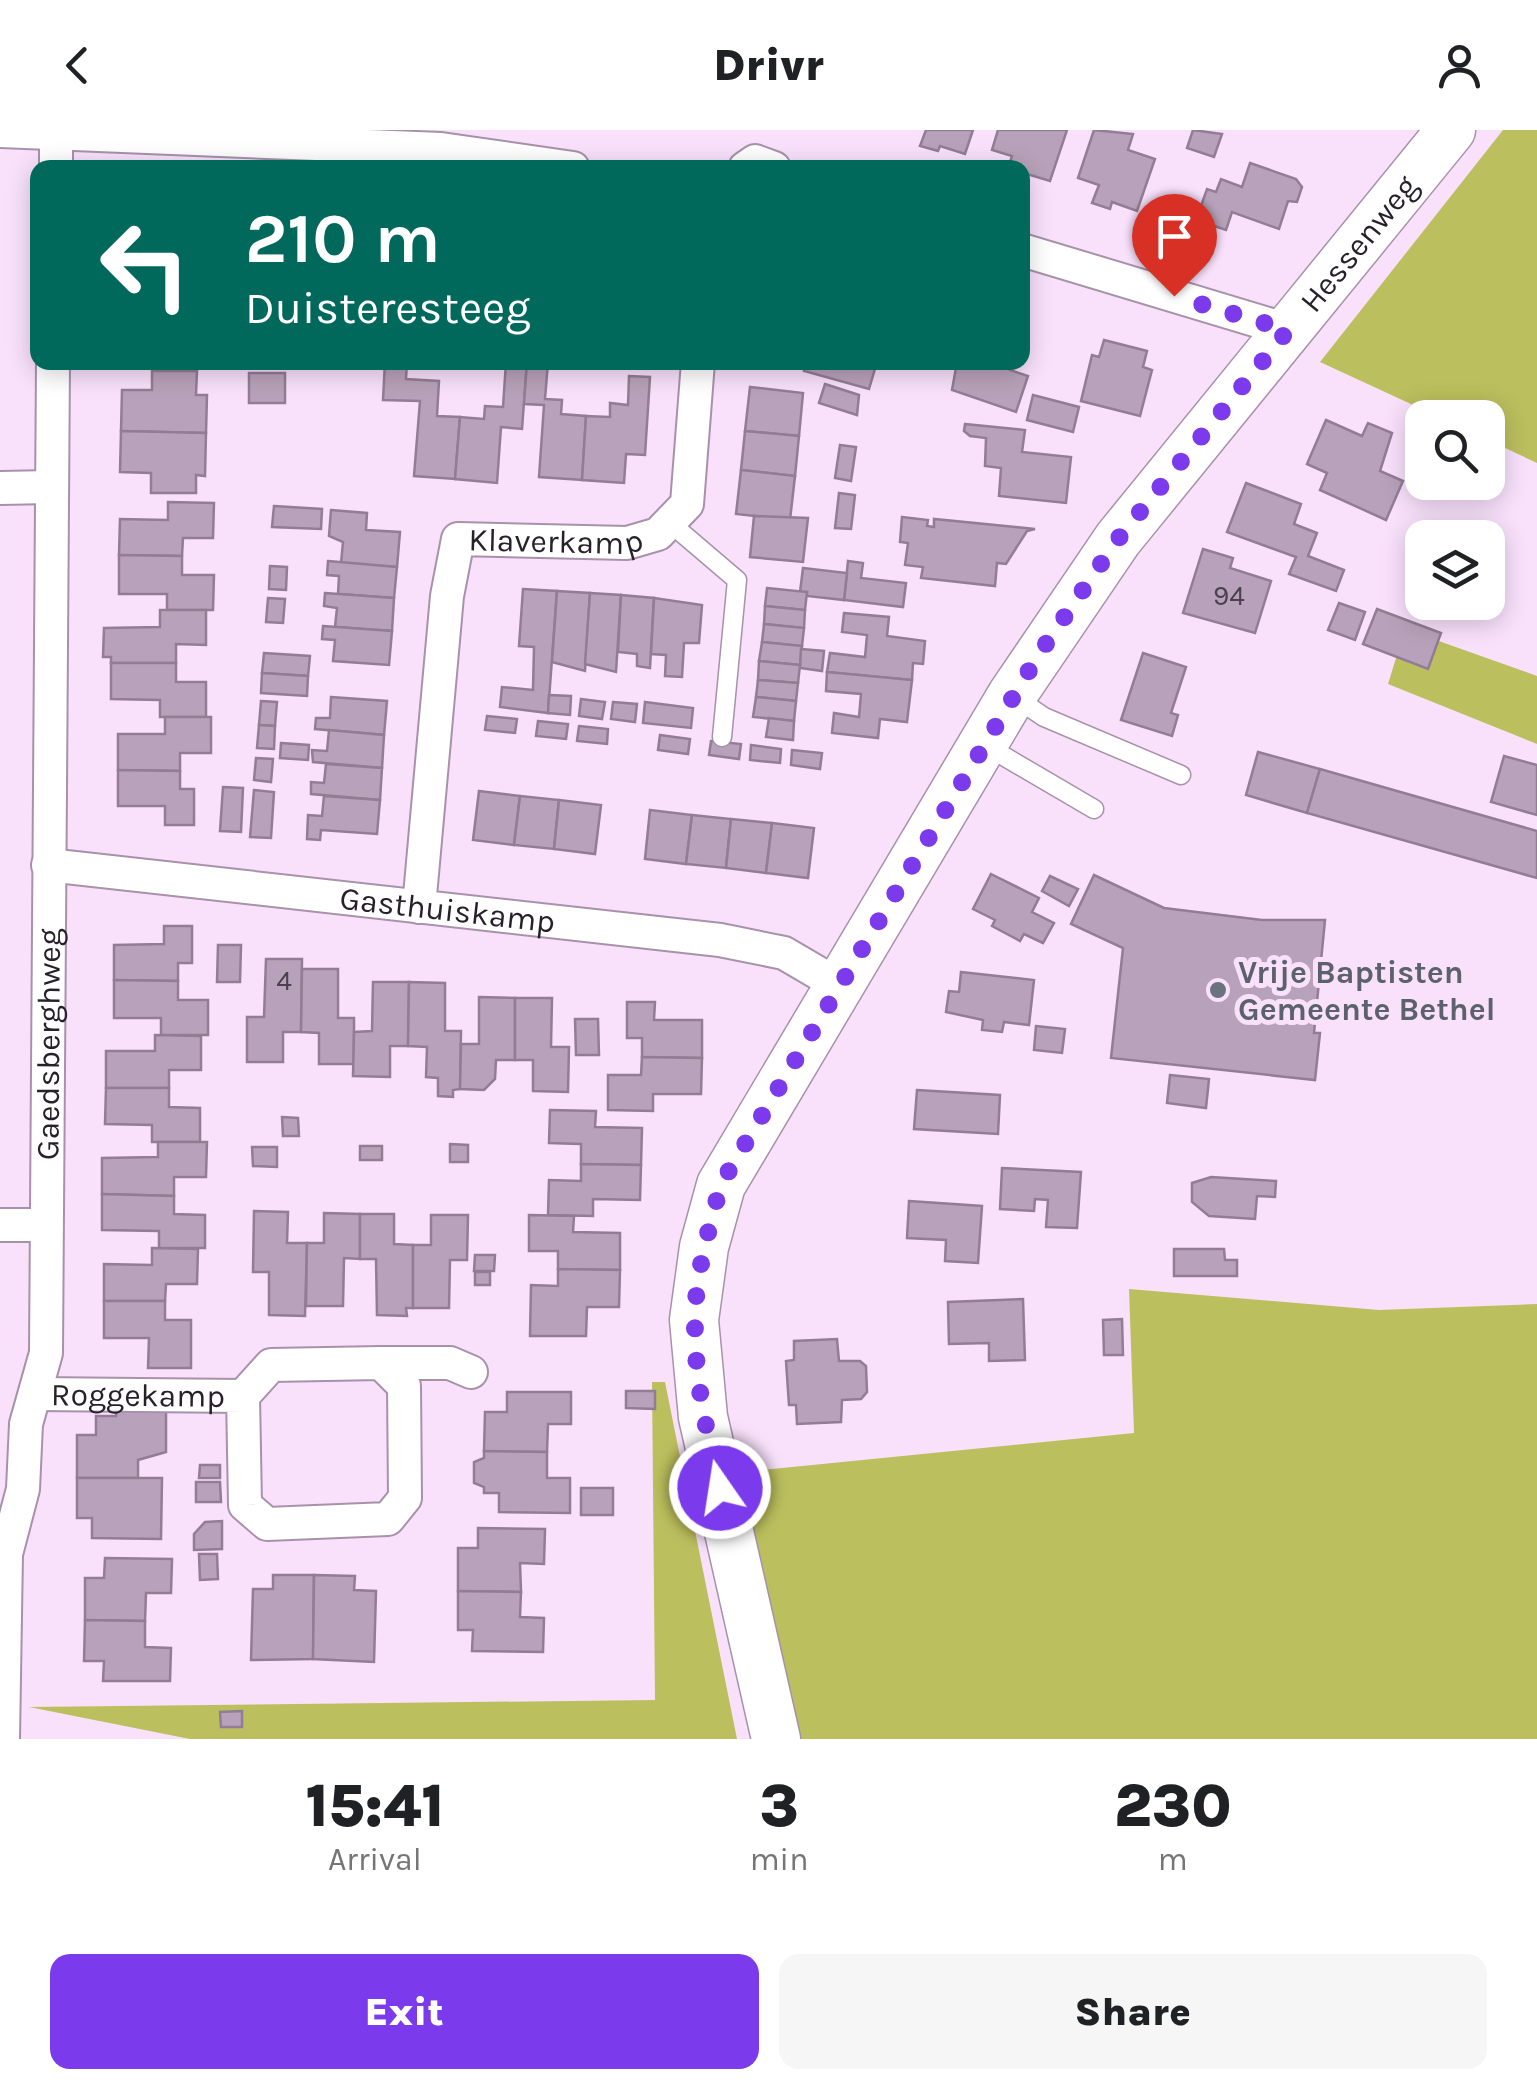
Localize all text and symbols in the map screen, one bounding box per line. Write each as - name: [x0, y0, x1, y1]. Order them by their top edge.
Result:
- icon: back: [50, 38, 105, 93]
- icon: person: [1432, 38, 1487, 93]
- text: Drivr: [713, 39, 824, 91]
- street label: Hessenweg: [1292, 168, 1425, 320]
- pin: [1132, 194, 1217, 297]
- text: 210 m: [245, 198, 441, 280]
- icon: left: [80, 200, 210, 330]
- icon: arrive: [1147, 209, 1202, 264]
- text: Duisteresteeg: [245, 282, 531, 334]
- map controls: [1405, 400, 1505, 620]
- button: search: [1405, 400, 1505, 500]
- button: layers: [1405, 520, 1505, 620]
- street label: Klaverkamp: [468, 521, 648, 562]
- house number: 94: [1213, 579, 1245, 612]
- street label: Gasthuiskamp: [338, 880, 557, 940]
- street label: Gaedsberghweg: [29, 928, 68, 1160]
- place label: Vrije Baptisten Gemeente Bethel: [1238, 954, 1496, 1028]
- house number: 4: [276, 964, 292, 997]
- marker: Vrije Baptisten Gemeente Bethel: [1207, 979, 1229, 1001]
- street label: Roggekamp: [51, 1376, 225, 1415]
- position arrow: [668, 1436, 772, 1540]
- text: 15:41: [305, 1771, 444, 1841]
- text: 3: [759, 1771, 799, 1841]
- text: 230: [1114, 1771, 1232, 1841]
- text: Arrival: [328, 1841, 422, 1878]
- text: min: [750, 1841, 808, 1878]
- text: m: [1158, 1841, 1188, 1878]
- button: Exit: [50, 1954, 759, 2069]
- button: Share: [779, 1954, 1487, 2069]

